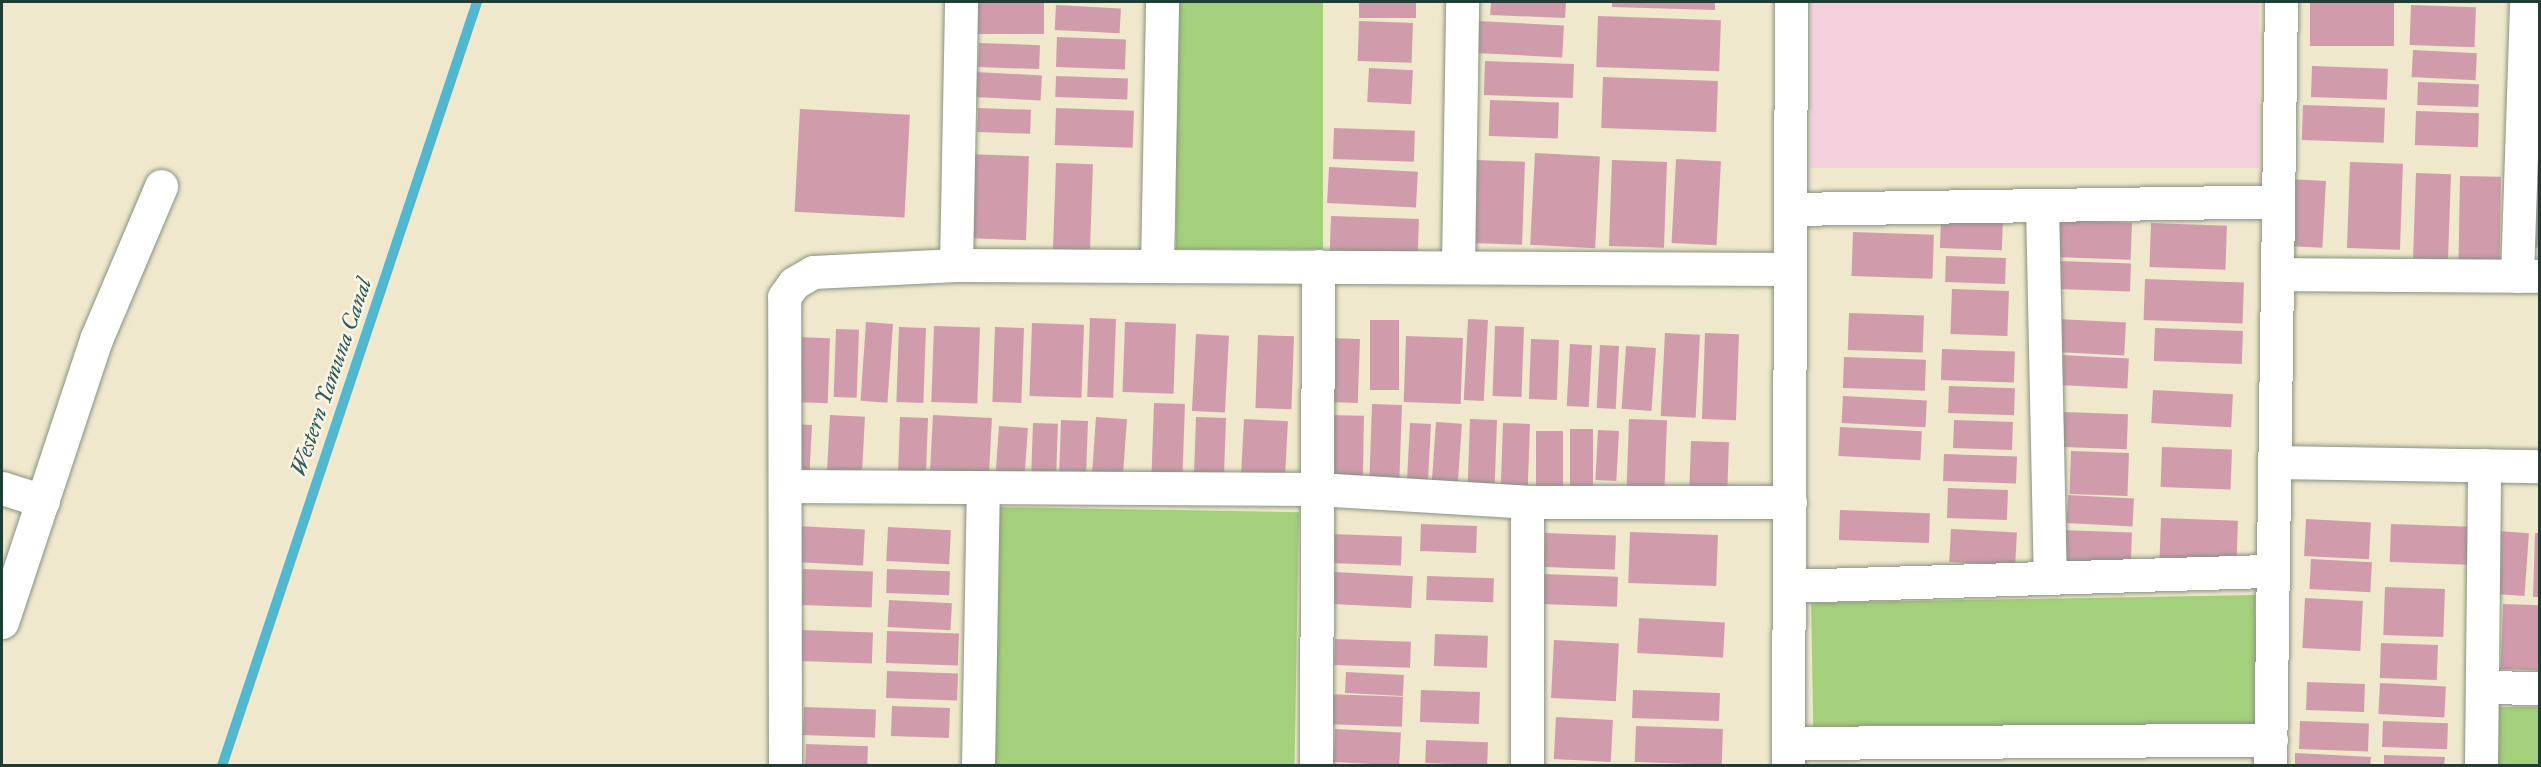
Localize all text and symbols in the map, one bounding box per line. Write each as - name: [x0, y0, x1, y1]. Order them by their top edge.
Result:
- water label: Western Yamuna Canal: [285, 275, 377, 479]

